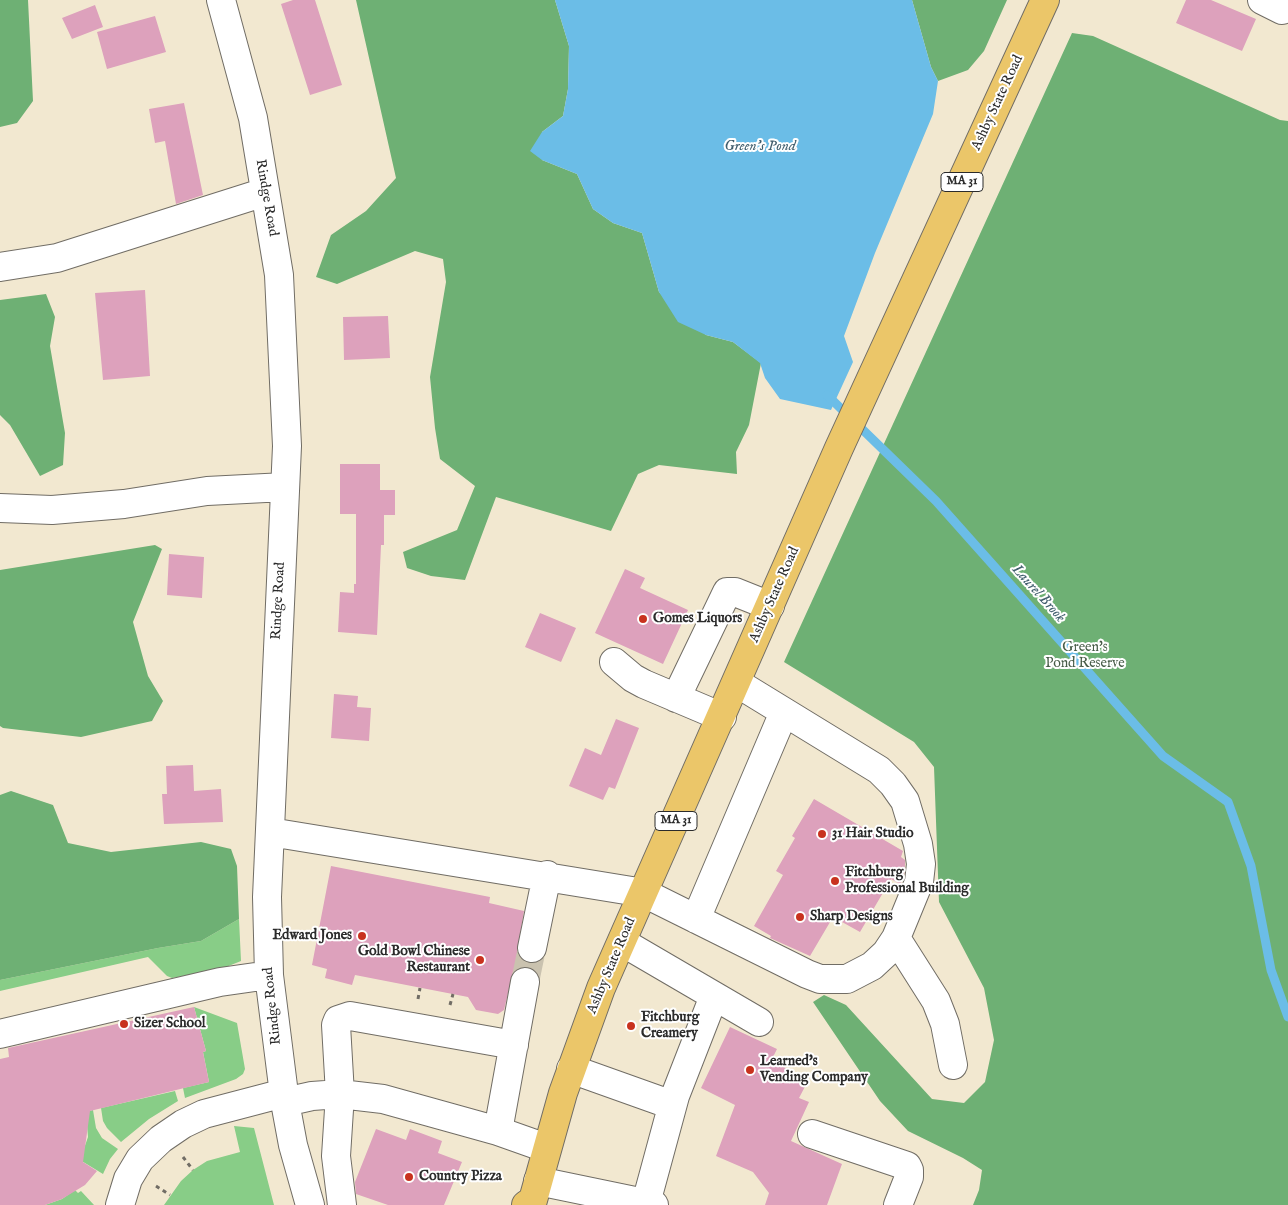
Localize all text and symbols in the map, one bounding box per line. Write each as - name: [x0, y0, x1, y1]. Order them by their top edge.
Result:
- street label: Ashby State Road: [969, 53, 1027, 153]
- water label: Green's Pond: [724, 138, 796, 156]
- street label: Rindge Road: [251, 158, 281, 238]
- road number: MA 31: [941, 172, 983, 192]
- street label: Ashby State Road: [746, 544, 804, 646]
- water label: Laurel Brook: [1007, 561, 1069, 627]
- street label: Rindge Road: [269, 562, 289, 640]
- place label: Gomes Liquors: [653, 611, 742, 627]
- marker: Gomes Liquors: [637, 613, 649, 625]
- park label: Green's Pond Reserve: [1045, 640, 1125, 672]
- road number: MA 31: [655, 811, 697, 830]
- place label: 31 Hair Studio: [832, 826, 913, 842]
- marker: 31 Hair Studio: [816, 828, 828, 840]
- place label: Fitchburg Professional Building: [845, 865, 969, 898]
- marker: Fitchburg Professional Building: [829, 875, 841, 887]
- place label: Sharp Designs: [810, 909, 893, 925]
- marker: Sharp Designs: [794, 911, 806, 923]
- street label: Ashby State Road: [584, 915, 640, 1017]
- place label: Edward Jones: [272, 928, 352, 944]
- marker: Edward Jones: [356, 930, 368, 942]
- place label: Gold Bowl Chinese Restaurant: [358, 944, 470, 976]
- marker: Gold Bowl Chinese Restaurant: [474, 954, 486, 966]
- street label: Rindge Road: [261, 966, 285, 1046]
- place label: Fitchburg Creamery: [641, 1010, 699, 1042]
- place label: Sizer School: [134, 1016, 205, 1032]
- marker: Sizer School: [118, 1018, 130, 1030]
- marker: Fitchburg Creamery: [625, 1020, 637, 1032]
- place label: Learned's Vending Company: [760, 1054, 868, 1086]
- marker: Learned's Vending Company: [744, 1064, 756, 1076]
- place label: Country Pizza: [419, 1169, 502, 1185]
- marker: Country Pizza: [403, 1171, 415, 1183]

